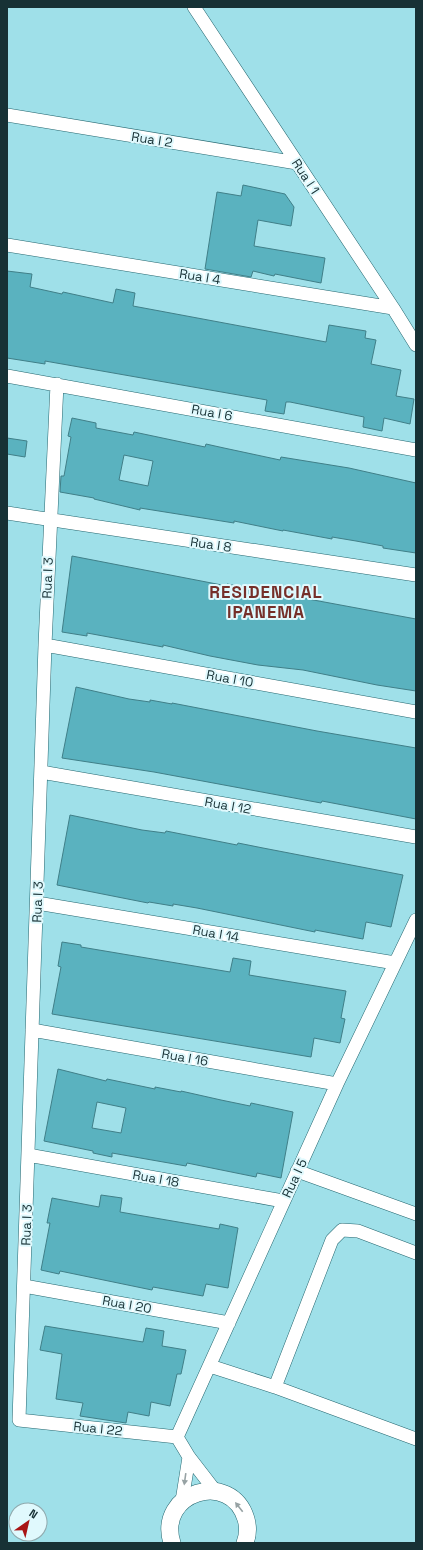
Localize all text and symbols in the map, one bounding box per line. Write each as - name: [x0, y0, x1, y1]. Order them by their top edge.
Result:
- street label: Rua I 2: [130, 128, 174, 151]
- street label: Rua I 1: [288, 155, 323, 197]
- street label: Rua I 4: [178, 265, 222, 288]
- street label: Rua I 6: [190, 401, 234, 424]
- street label: Rua I 8: [189, 533, 233, 556]
- street label: Rua I 3: [38, 557, 57, 599]
- district label: RESIDENCIAL IPANEMA: [209, 581, 323, 623]
- street label: Rua I 10: [205, 666, 255, 691]
- street label: Rua I 12: [203, 793, 253, 818]
- street label: Rua I 3: [28, 881, 47, 923]
- street label: Rua I 14: [191, 921, 241, 946]
- street label: Rua I 16: [160, 1045, 210, 1070]
- street label: Rua I 5: [278, 1156, 311, 1201]
- street label: Rua I 18: [131, 1166, 181, 1191]
- street label: Rua I 3: [17, 1204, 36, 1246]
- street label: Rua I 20: [101, 1292, 153, 1317]
- street label: Rua I 22: [73, 1417, 123, 1440]
- one-way arrow: [182, 1473, 188, 1485]
- one-way arrow: [235, 1501, 243, 1512]
- north arrow: [8, 1502, 48, 1542]
- text: N: [27, 1506, 41, 1522]

